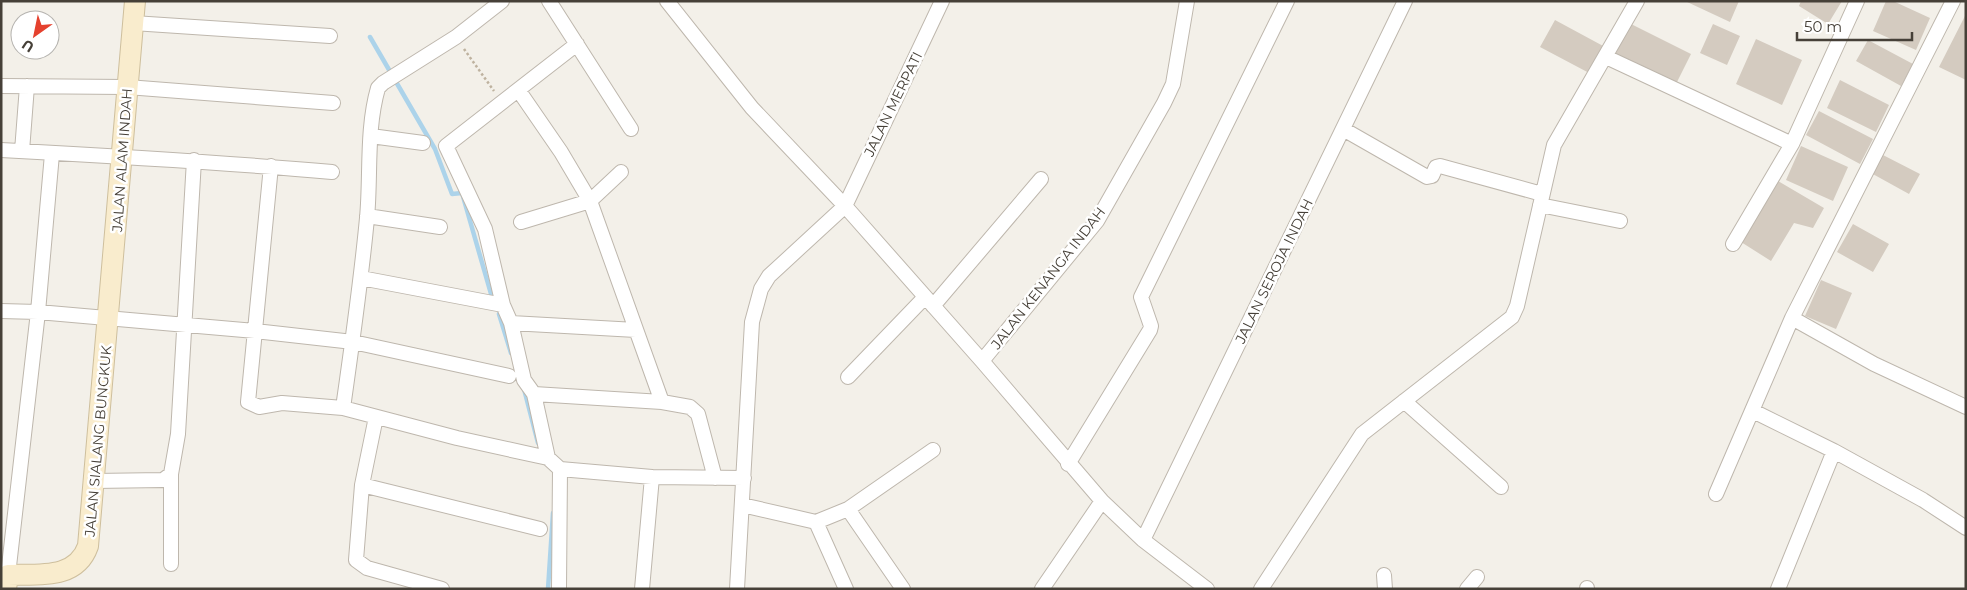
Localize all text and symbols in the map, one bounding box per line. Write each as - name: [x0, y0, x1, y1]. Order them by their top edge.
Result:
- north arrow: [10, 10, 60, 60]
- scale bar: [1797, 10, 1912, 42]
- text: 50 m: [1804, 17, 1842, 36]
- text: U: [18, 35, 37, 56]
- street label: JALAN MERPATI: [859, 49, 926, 160]
- street label: JALAN ALAM INDAH: [108, 88, 136, 233]
- street label: JALAN SEROJA INDAH: [1231, 196, 1317, 347]
- street label: JALAN KENANGA INDAH: [986, 203, 1109, 353]
- street label: JALAN SIALANG BUNGKUK: [81, 345, 115, 538]

